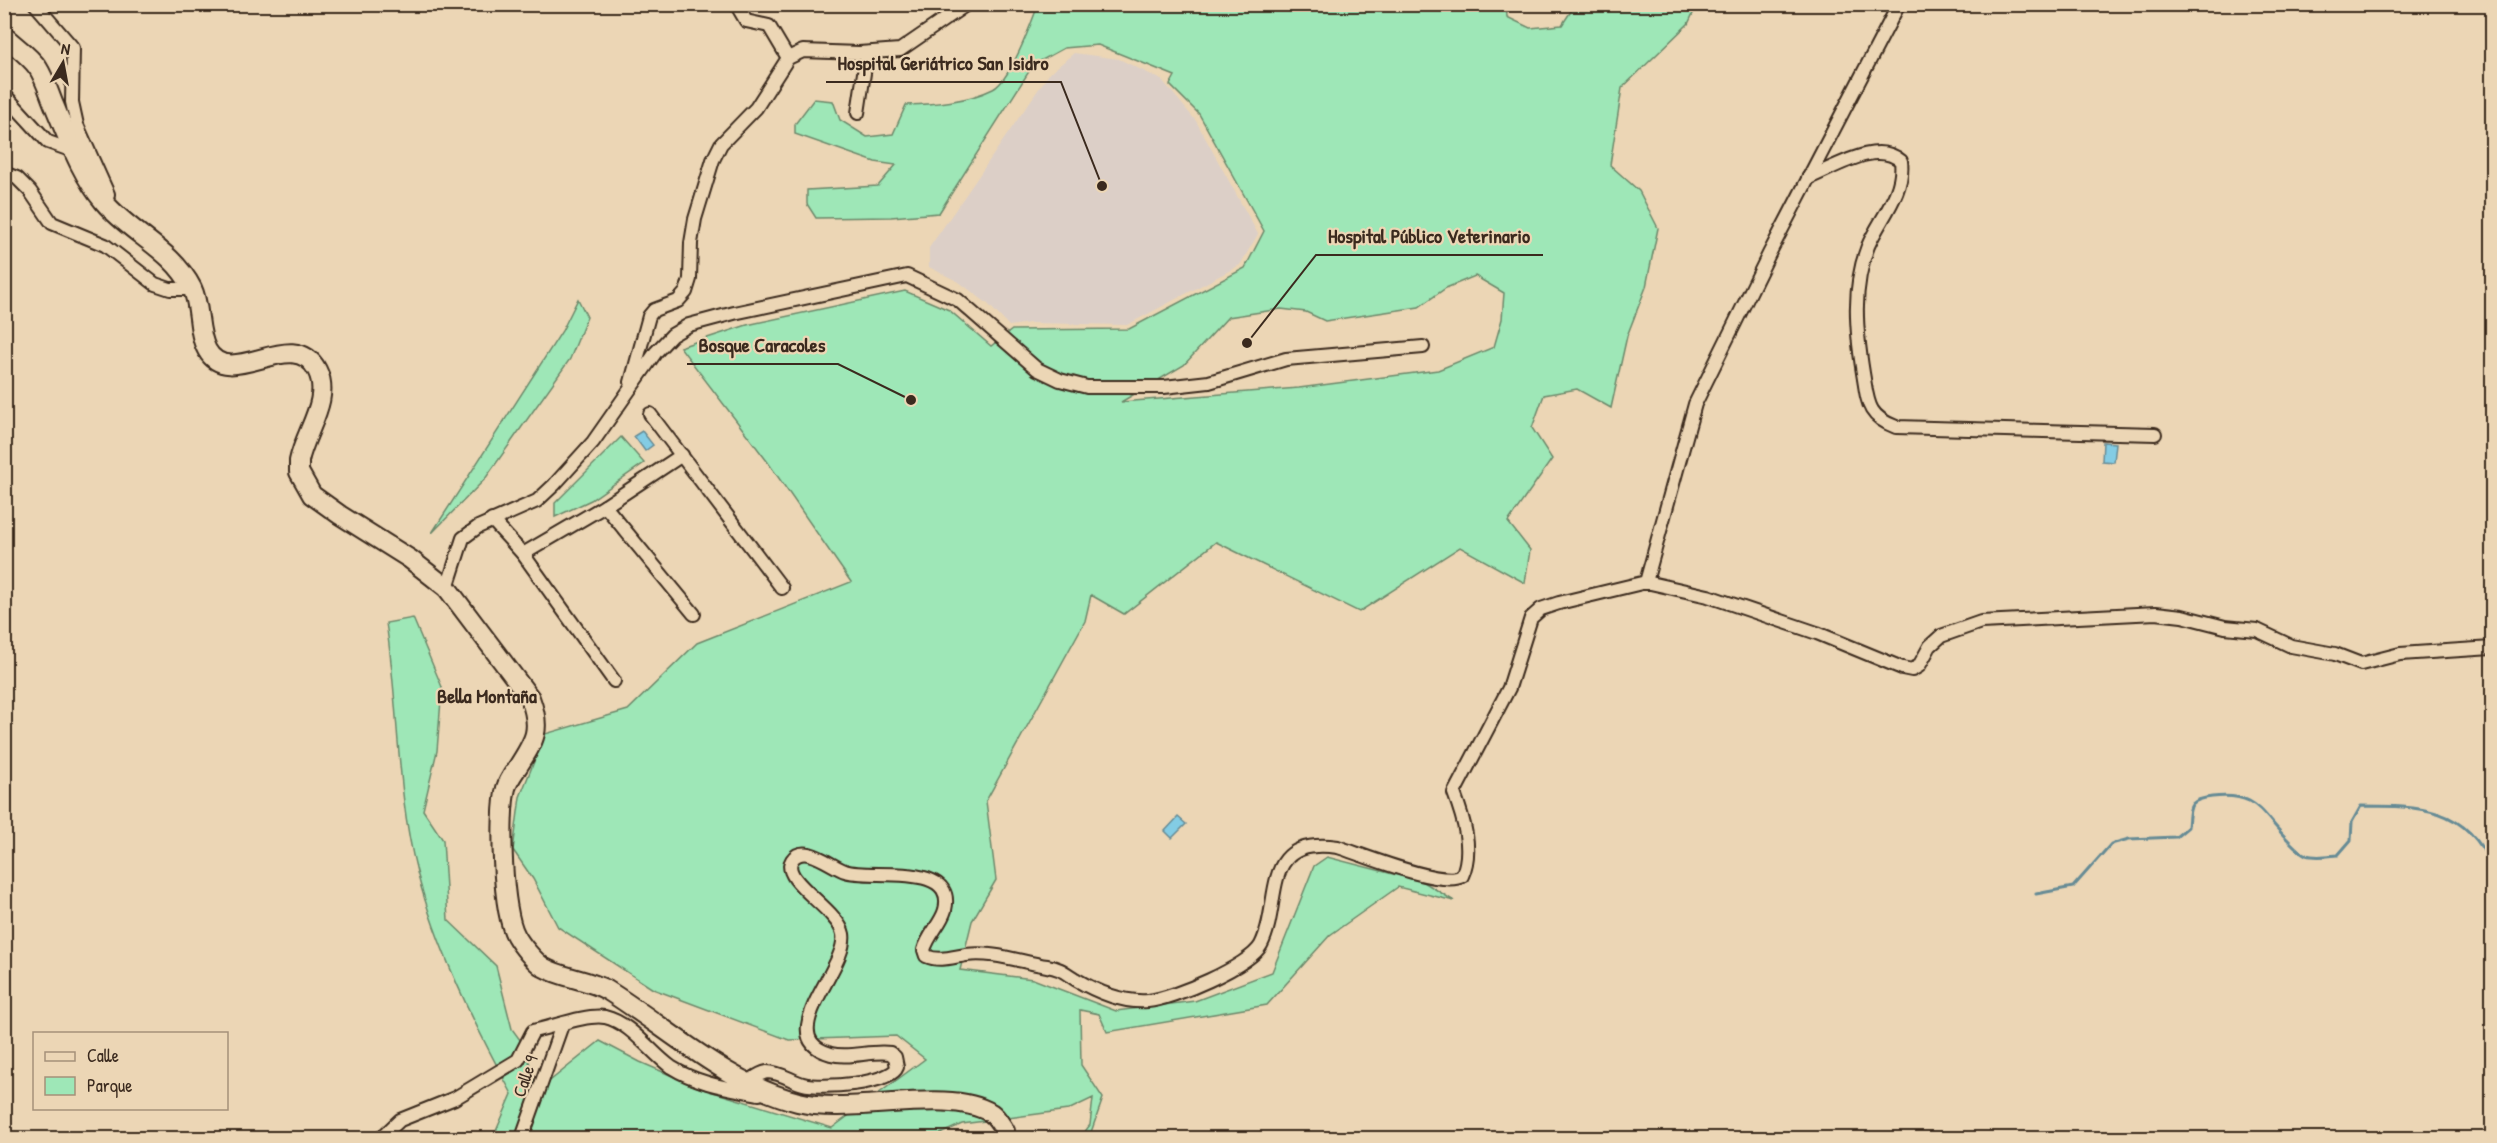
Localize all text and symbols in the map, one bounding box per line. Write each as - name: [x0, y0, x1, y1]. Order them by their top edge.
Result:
- north arrow: [33, 33, 93, 93]
- text: N: [60, 37, 72, 60]
- callout: Hospital Geriátrico San Isidro: [826, 44, 1061, 82]
- text: Hospital Geriátrico San Isidro: [838, 49, 1048, 77]
- callout: Hospital Público Veterinario: [1316, 217, 1543, 255]
- text: Hospital Público Veterinario: [1328, 222, 1530, 250]
- callout: Bosque Caracoles: [687, 326, 838, 364]
- text: Bosque Caracoles: [699, 331, 826, 359]
- district label: Bella Montaña: [437, 682, 537, 709]
- legend: [33, 1032, 228, 1110]
- text: Calle: [87, 1043, 119, 1068]
- street label: Calle 9: [506, 1051, 544, 1100]
- text: Parque: [87, 1073, 132, 1098]

